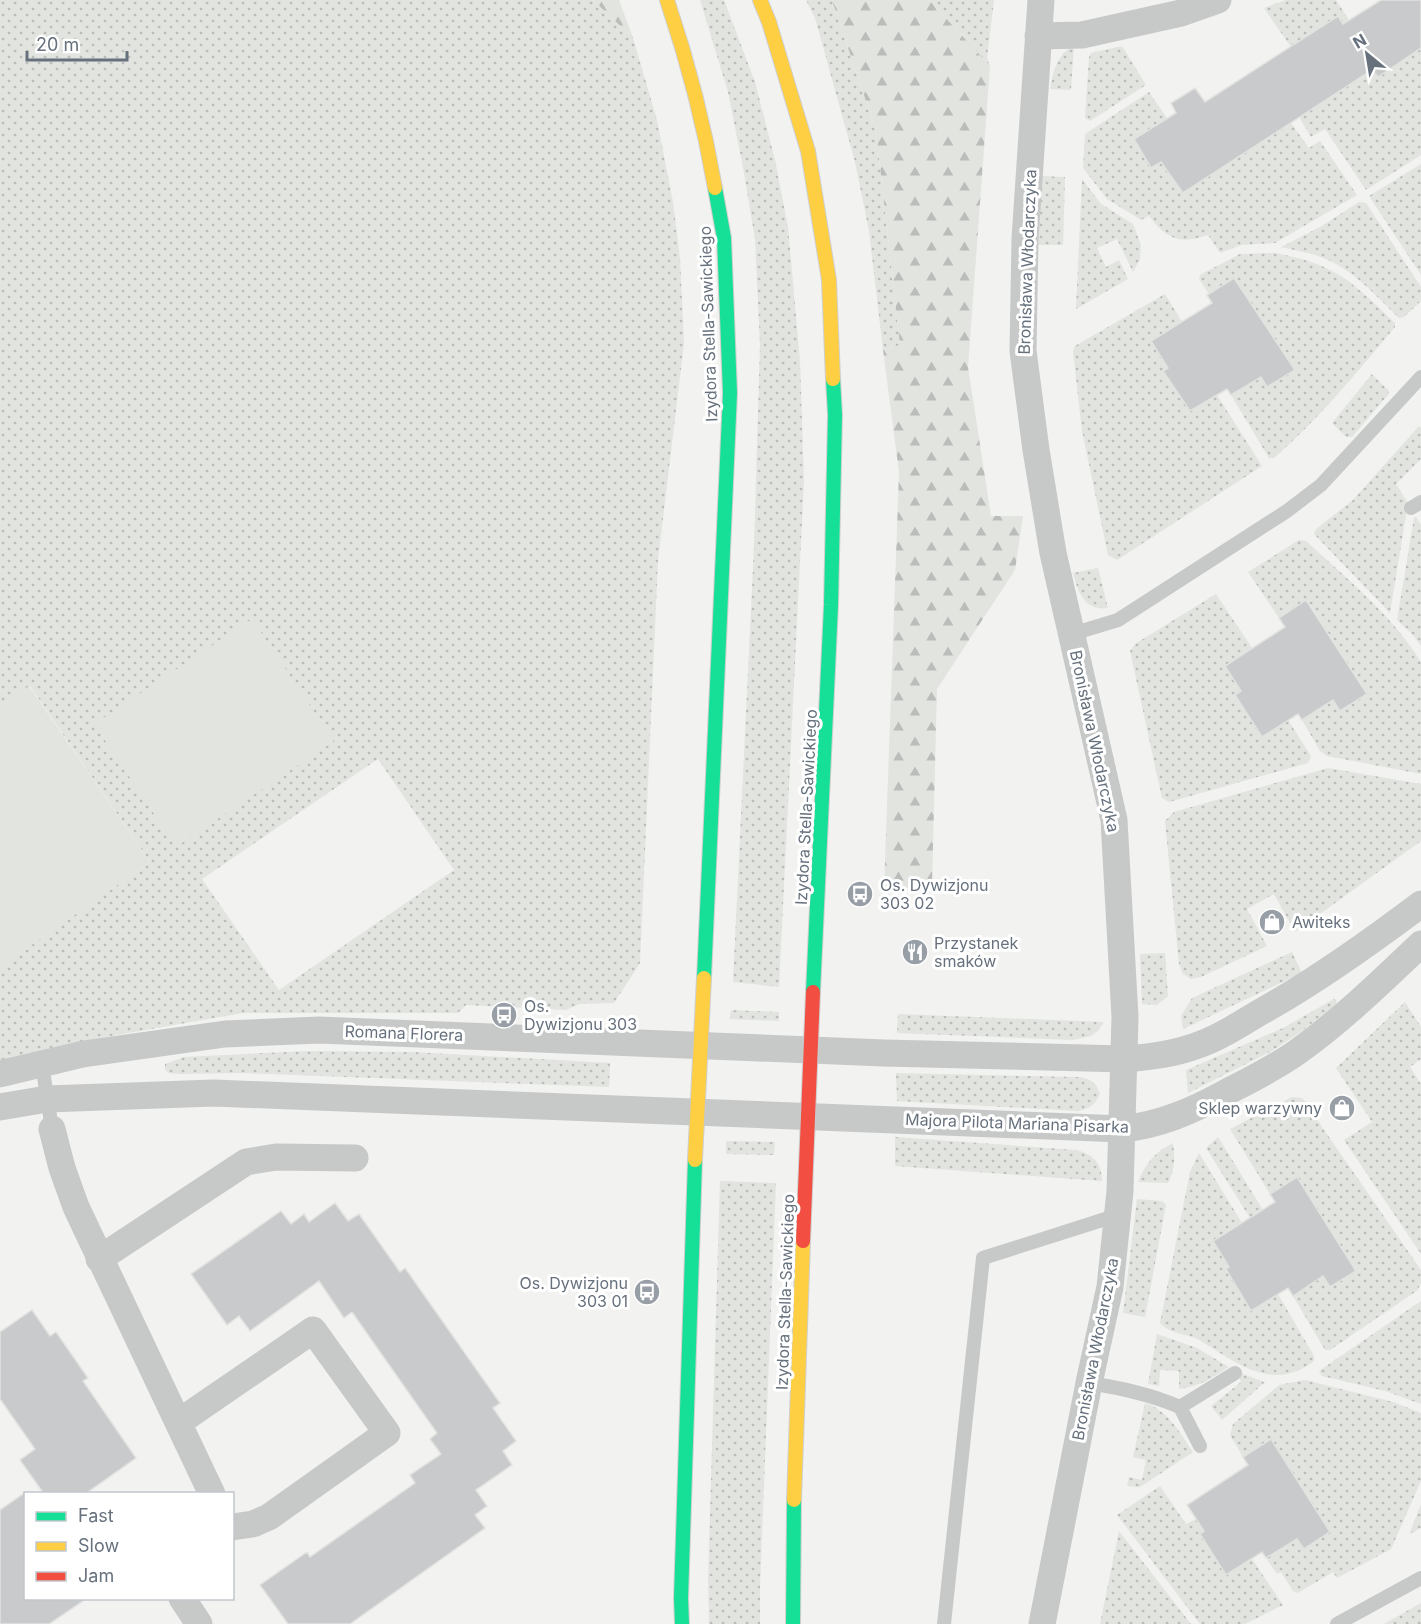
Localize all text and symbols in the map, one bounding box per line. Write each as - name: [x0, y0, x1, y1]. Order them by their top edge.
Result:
- scale bar: [27, 24, 128, 62]
- north arrow: [1337, 24, 1397, 84]
- text: N: [1349, 29, 1370, 53]
- text: 20 m: [36, 34, 79, 55]
- street label: Bronisława Włodarczyka: [1014, 169, 1040, 355]
- street label: Izydora Stella-Sawickiego: [695, 226, 721, 422]
- street label: Bronisława Włodarczyka: [1066, 648, 1124, 834]
- street label: Izydora Stella-Sawickiego: [791, 708, 821, 906]
- place label: Os. Dywizjonu 303 02: [880, 875, 989, 913]
- bus stop icon: Os. Dywizjonu 303 02: [845, 879, 875, 909]
- shop icon: Awiteks: [1257, 907, 1287, 937]
- place label: Awiteks: [1292, 912, 1351, 932]
- place label: Przystanek smaków: [934, 933, 1019, 971]
- restaurant icon: Przystanek smaków: [900, 937, 930, 967]
- place label: Os. Dywizjonu 303: [524, 996, 637, 1034]
- bus stop icon: Os. Dywizjonu 303: [489, 1000, 519, 1030]
- street label: Romana Florera: [344, 1021, 464, 1045]
- shop icon: Sklep warzywny: [1327, 1093, 1357, 1123]
- place label: Sklep warzywny: [1198, 1098, 1322, 1118]
- street label: Majora Pilota Mariana Pisarka: [905, 1109, 1129, 1137]
- street label: Izydora Stella-Sawickiego: [772, 1194, 798, 1390]
- street label: Bronisława Włodarczyka: [1067, 1256, 1123, 1442]
- place label: Os. Dywizjonu 303 01: [519, 1273, 628, 1311]
- bus stop icon: Os. Dywizjonu 303 01: [632, 1277, 662, 1307]
- legend: [24, 1492, 234, 1600]
- text: Fast: [78, 1505, 114, 1526]
- text: Slow: [78, 1535, 119, 1556]
- text: Jam: [78, 1565, 114, 1586]

